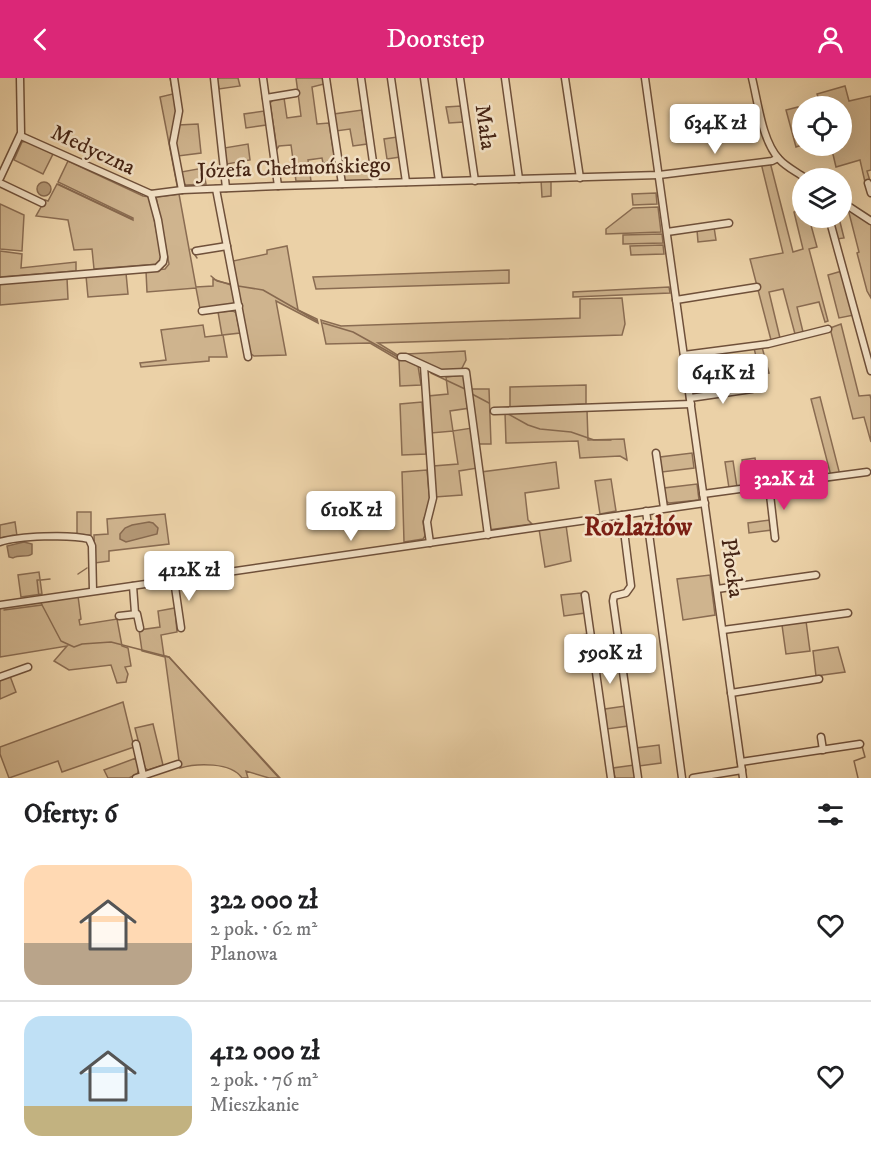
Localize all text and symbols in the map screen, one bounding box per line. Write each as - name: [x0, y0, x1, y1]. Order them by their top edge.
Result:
- text: Doorstep: [386, 22, 485, 56]
- icon: back: [24, 23, 57, 56]
- icon: person: [814, 23, 847, 56]
- map controls: [792, 96, 852, 228]
- button: locate: [792, 96, 852, 156]
- street label: Mała: [468, 103, 502, 152]
- pin: 634K zł: [660, 104, 770, 155]
- text: 634K zł: [684, 111, 746, 136]
- street label: Medyczna: [47, 119, 140, 182]
- street label: Józefa Chełmońskiego: [195, 151, 391, 185]
- button: layers: [792, 168, 852, 228]
- pin: 641K zł: [668, 354, 778, 405]
- text: 641K zł: [692, 361, 754, 386]
- pin: 322K zł: [729, 460, 839, 511]
- text: 322K zł: [754, 467, 814, 492]
- pin: 610K zł: [296, 491, 406, 542]
- text: 610K zł: [320, 498, 382, 523]
- district label: Rozlazłów: [584, 511, 692, 544]
- street label: Płocka: [714, 537, 750, 600]
- pin: 412K zł: [134, 551, 244, 602]
- text: 412K zł: [158, 558, 220, 583]
- pin: 590K zł: [555, 634, 665, 685]
- text: 590K zł: [578, 641, 642, 666]
- text: Oferty: 6: [24, 798, 118, 831]
- icon: filters: [814, 798, 847, 831]
- text: 322 000 zł: [210, 884, 317, 917]
- icon: home: [72, 889, 144, 961]
- icon: heart: [814, 909, 847, 942]
- text: 2 pok. · 62 m²: [210, 917, 317, 942]
- text: Planowa: [210, 942, 277, 967]
- text: 412 000 zł: [210, 1035, 319, 1068]
- icon: home: [72, 1040, 144, 1112]
- icon: heart: [814, 1060, 847, 1093]
- text: 2 pok. · 76 m²: [210, 1068, 318, 1093]
- text: Mieszkanie: [210, 1093, 299, 1118]

